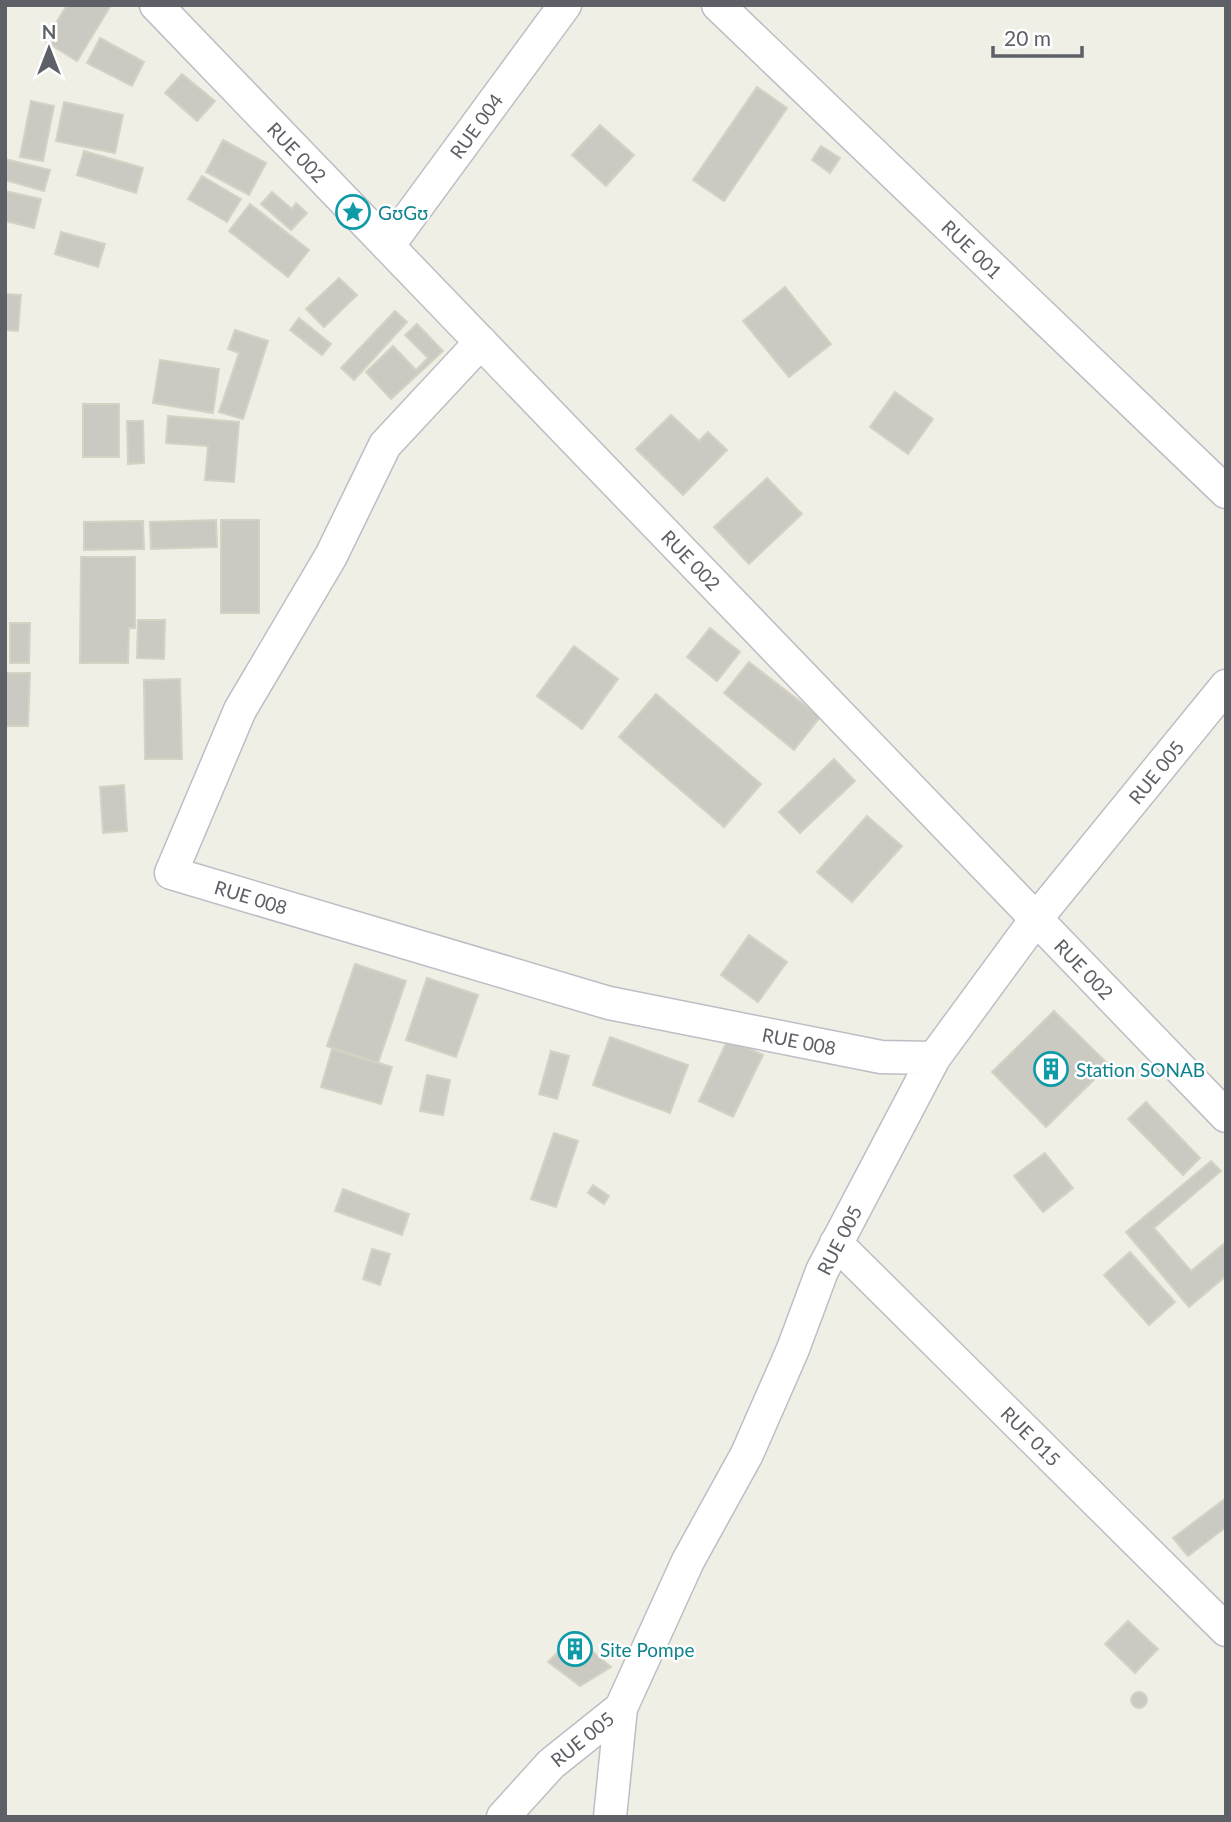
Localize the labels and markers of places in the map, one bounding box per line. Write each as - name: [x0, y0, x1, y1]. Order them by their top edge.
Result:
- place icon: GʊGʊ: [334, 193, 372, 231]
- place label: GʊGʊ: [378, 201, 428, 224]
- building icon: Station SONAB: [1032, 1050, 1070, 1088]
- place label: Station SONAB: [1076, 1058, 1205, 1081]
- building icon: Site Pompe: [556, 1630, 594, 1668]
- place label: Site Pompe: [600, 1638, 694, 1661]

